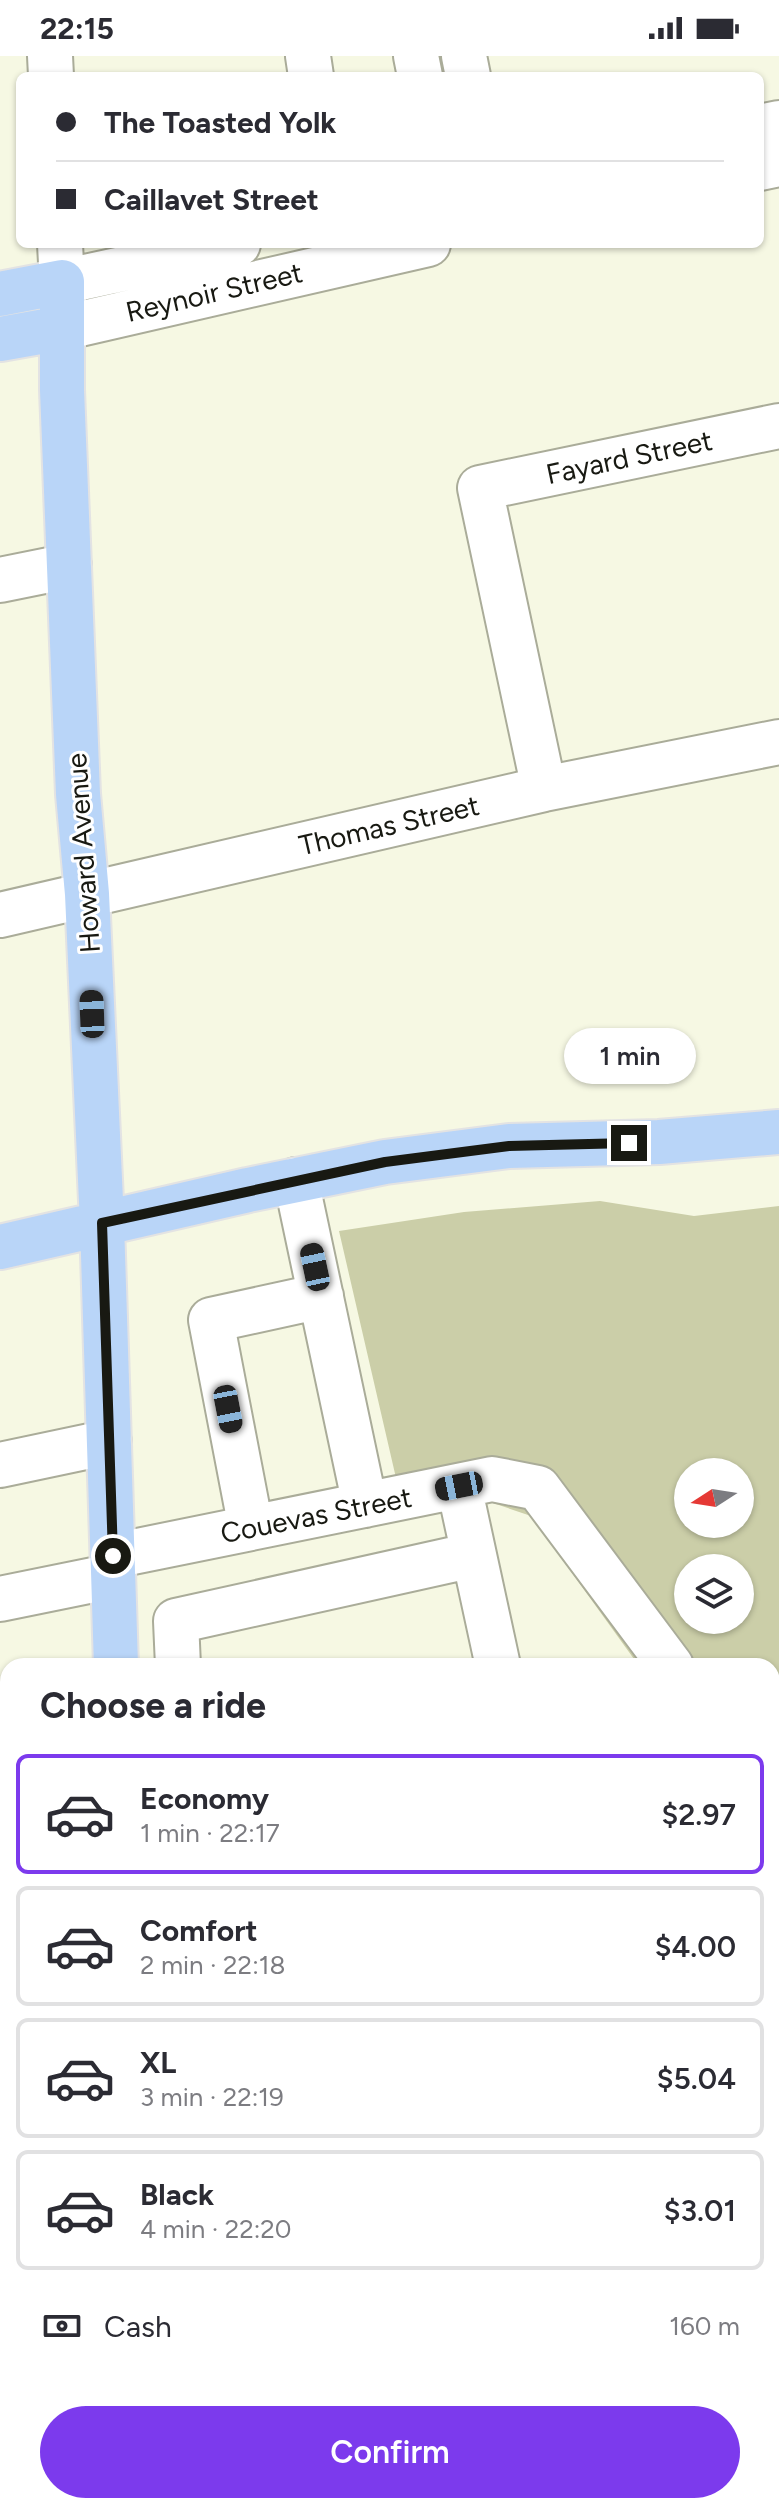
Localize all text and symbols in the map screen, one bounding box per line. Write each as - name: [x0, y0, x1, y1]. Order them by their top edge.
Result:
- text: 22:15: [40, 10, 114, 47]
- text: The Toasted Yolk: [104, 104, 337, 141]
- text: Caillavet Street: [104, 181, 319, 218]
- street label: Reynoir Street: [122, 255, 306, 329]
- street label: Fayard Street: [543, 423, 715, 491]
- street label: Howard Avenue: [59, 752, 107, 954]
- street label: Thomas Street: [296, 788, 482, 862]
- car: [79, 990, 105, 1038]
- callout: 1 min: [563, 1027, 695, 1083]
- text: 1 min: [600, 1040, 660, 1072]
- route end: [611, 1125, 647, 1161]
- car: [298, 1241, 332, 1293]
- car: [212, 1383, 244, 1435]
- north arrow: [674, 1458, 754, 1538]
- map controls: [674, 1458, 754, 1634]
- car: [433, 1470, 485, 1502]
- street label: Couevas Street: [218, 1480, 414, 1550]
- route start: [95, 1538, 131, 1574]
- button: layers: [674, 1554, 754, 1634]
- text: Choose a ride: [40, 1684, 266, 1727]
- icon: car: [44, 1778, 116, 1850]
- text: Economy: [140, 1780, 269, 1817]
- text: $2.97: [662, 1796, 736, 1833]
- text: 1 min · 22:17: [140, 1817, 280, 1849]
- icon: car: [44, 1910, 116, 1982]
- text: Comfort: [140, 1912, 258, 1949]
- text: $4.00: [655, 1928, 736, 1965]
- text: 2 min · 22:18: [140, 1949, 285, 1981]
- icon: car: [44, 2042, 116, 2114]
- text: XL: [140, 2044, 176, 2081]
- text: $5.04: [657, 2060, 736, 2097]
- text: 3 min · 22:19: [140, 2081, 284, 2113]
- icon: car: [44, 2174, 116, 2246]
- text: Black: [140, 2176, 214, 2213]
- text: $3.01: [664, 2192, 736, 2229]
- text: 4 min · 22:20: [140, 2213, 292, 2245]
- icon: cash: [40, 2304, 84, 2348]
- text: Cash: [104, 2308, 172, 2345]
- text: 160 m: [669, 2310, 740, 2342]
- button: Confirm: [40, 2406, 740, 2498]

